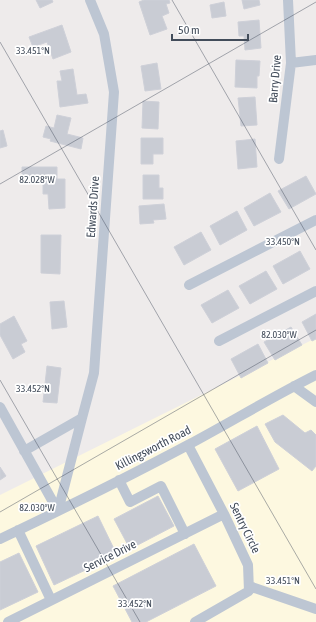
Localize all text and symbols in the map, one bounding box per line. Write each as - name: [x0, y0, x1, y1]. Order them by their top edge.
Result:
- scale bar: [172, 16, 248, 42]
- text: 50 m: [178, 23, 200, 37]
- text: 33.451°N: [16, 45, 50, 56]
- street label: Barry Drive: [266, 54, 284, 104]
- text: 82.028°W: [19, 174, 55, 185]
- street label: Edwards Drive: [84, 176, 102, 238]
- text: 33.450°N: [266, 236, 300, 247]
- text: 82.030°W: [261, 329, 297, 340]
- text: 33.452°N: [16, 383, 50, 394]
- street label: Killingsworth Road: [113, 423, 193, 473]
- street label: Sentry Circle: [227, 500, 263, 556]
- text: 82.030°W: [19, 502, 55, 513]
- street label: Service Drive: [82, 537, 138, 575]
- text: 33.451°N: [266, 575, 300, 586]
- text: 33.452°N: [118, 598, 152, 609]

